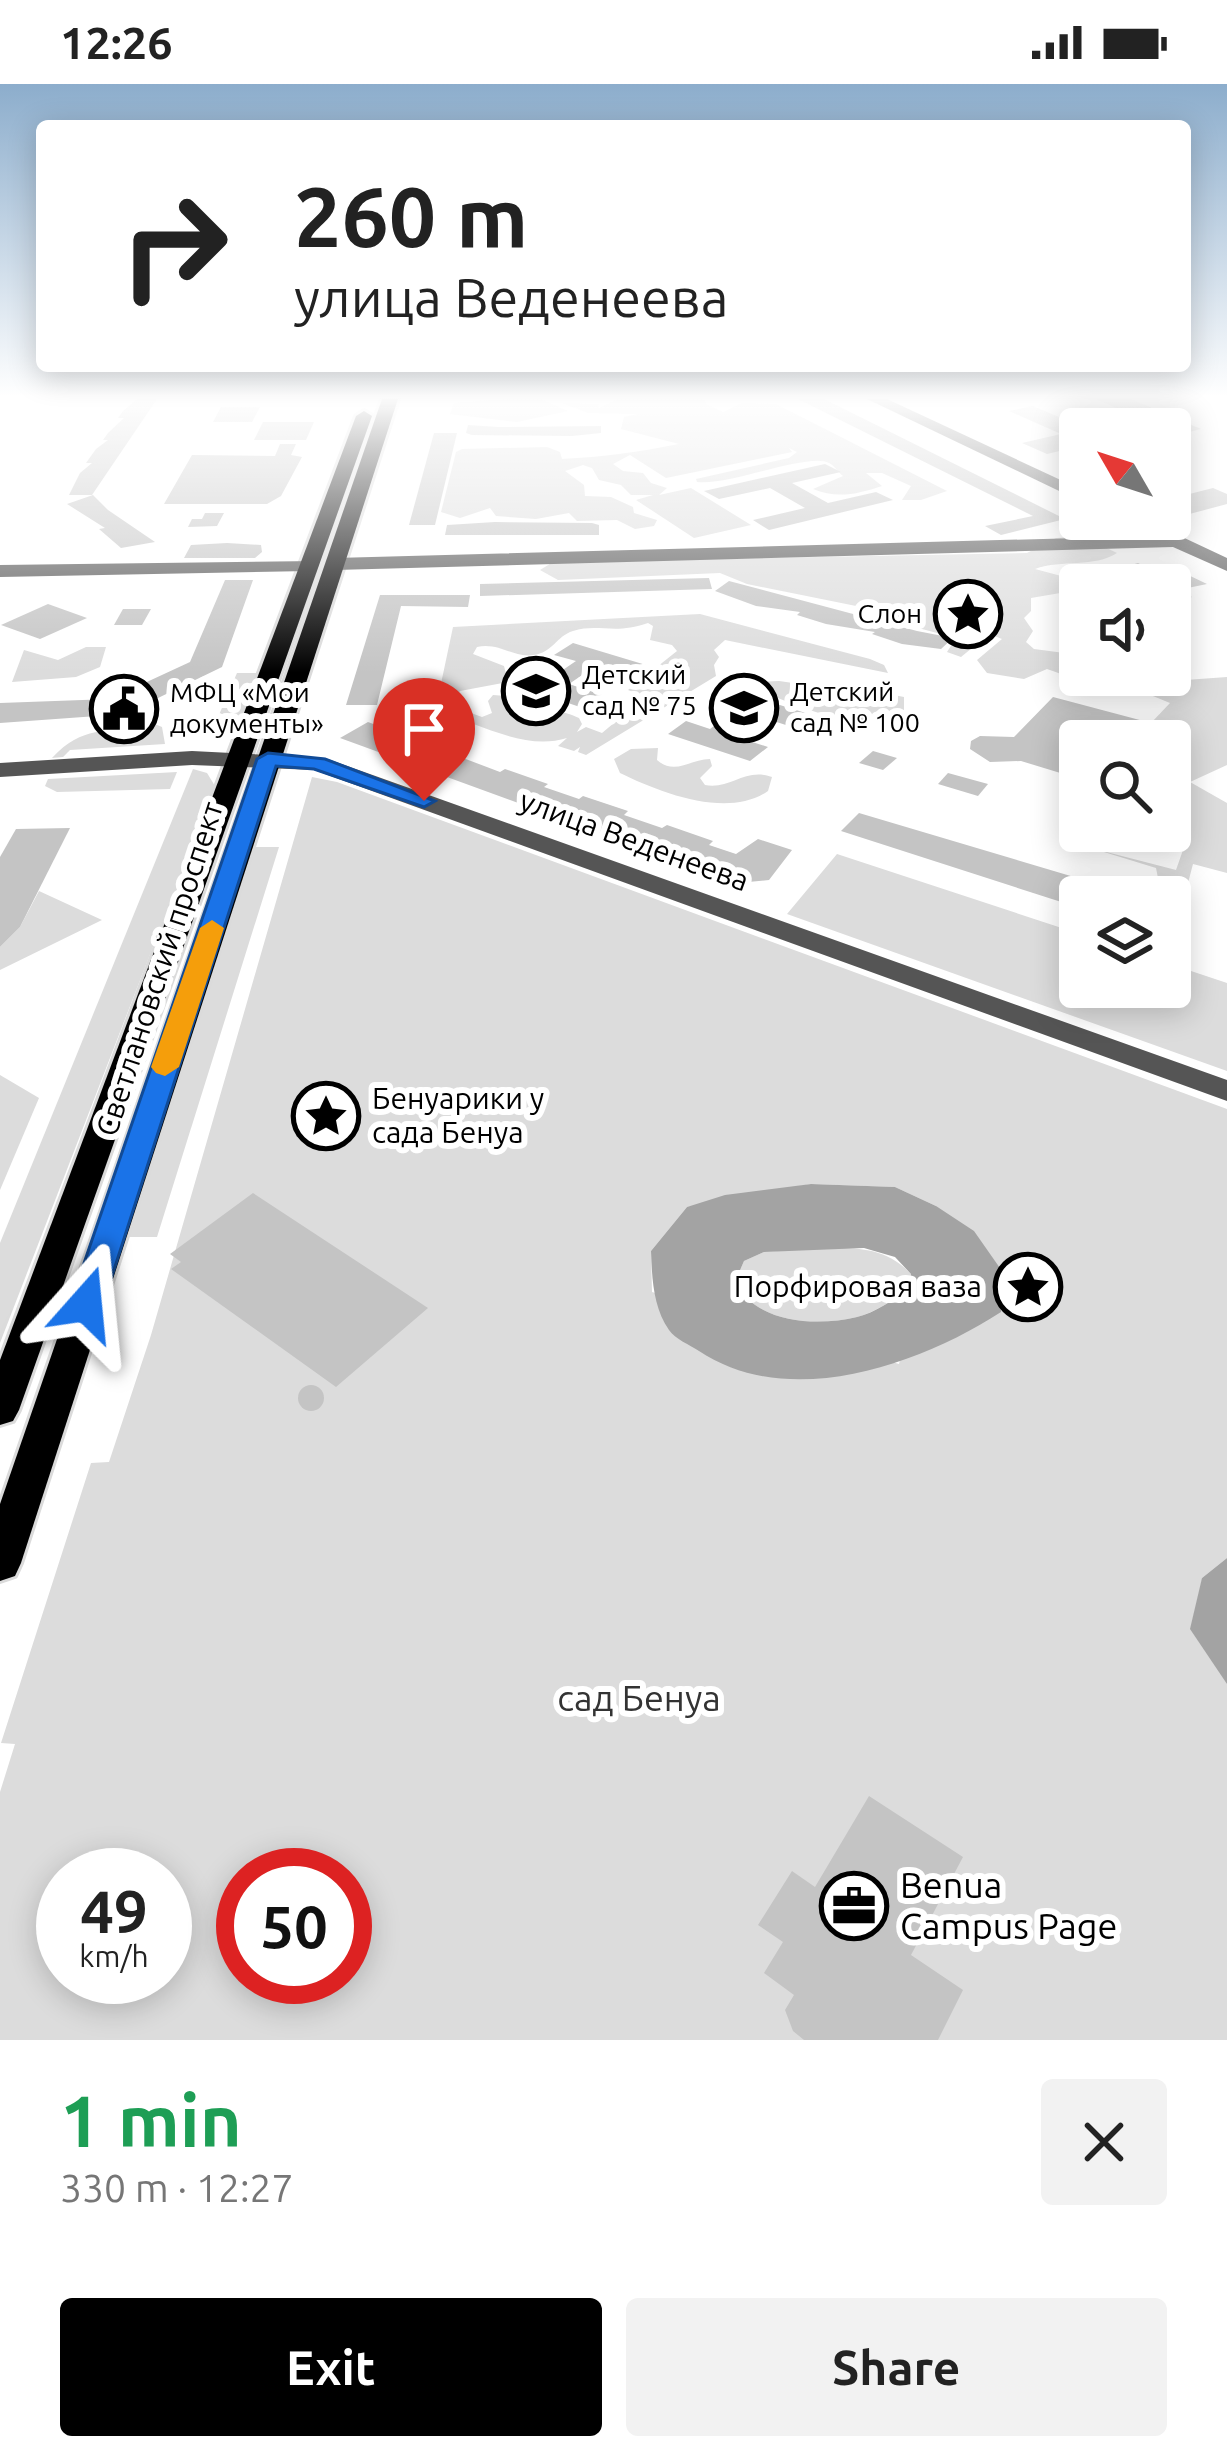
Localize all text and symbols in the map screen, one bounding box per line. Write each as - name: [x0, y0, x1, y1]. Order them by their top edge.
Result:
- text: 12:26: [60, 17, 173, 68]
- icon: right: [96, 168, 252, 324]
- text: 260 m: [294, 169, 528, 263]
- text: улица Веденеева: [294, 267, 728, 327]
- north arrow: [1059, 408, 1191, 540]
- map controls: [1059, 408, 1191, 1008]
- button: sound: [1059, 564, 1191, 696]
- place icon: Слон: [933, 579, 1003, 649]
- place label: Слон: [858, 598, 922, 628]
- school or university icon: Детский сад № 75: [501, 656, 571, 726]
- place label: Детский сад № 75: [582, 659, 697, 720]
- school or university icon: Детский сад № 100: [709, 673, 779, 743]
- public building icon: МФЦ «Мои документы»: [89, 674, 159, 744]
- place label: Детский сад № 100: [790, 676, 920, 737]
- place label: МФЦ «Мои документы»: [170, 677, 324, 738]
- pin: [373, 678, 475, 801]
- icon: arrive: [391, 696, 457, 762]
- button: search: [1059, 720, 1191, 852]
- street label: улица Веденеева: [515, 783, 754, 897]
- street label: Светлановский проспект: [89, 797, 229, 1140]
- button: layers: [1059, 876, 1191, 1008]
- place icon: Бенуарики у сада Бенуа: [291, 1081, 361, 1151]
- place label: Бенуарики у сада Бенуа: [372, 1081, 544, 1149]
- position arrow: [23, 1241, 149, 1367]
- place icon: Порфировая ваза: [993, 1252, 1063, 1322]
- place label: Порфировая ваза: [734, 1269, 982, 1303]
- park label: сад Бенуа: [557, 1677, 721, 1718]
- speed limit sign: 50: [216, 1848, 372, 2004]
- place label: Benua Campus Page: [900, 1864, 1117, 1946]
- office icon: Benua Campus Page: [819, 1871, 889, 1941]
- text: 49: [80, 1877, 148, 1944]
- text: km/h: [79, 1939, 149, 1973]
- button: close: [1041, 2079, 1167, 2205]
- text: 1 min: [60, 2080, 242, 2161]
- text: 330 m · 12:27: [60, 2166, 294, 2209]
- button: Exit: [60, 2298, 602, 2436]
- button: Share: [626, 2298, 1167, 2436]

